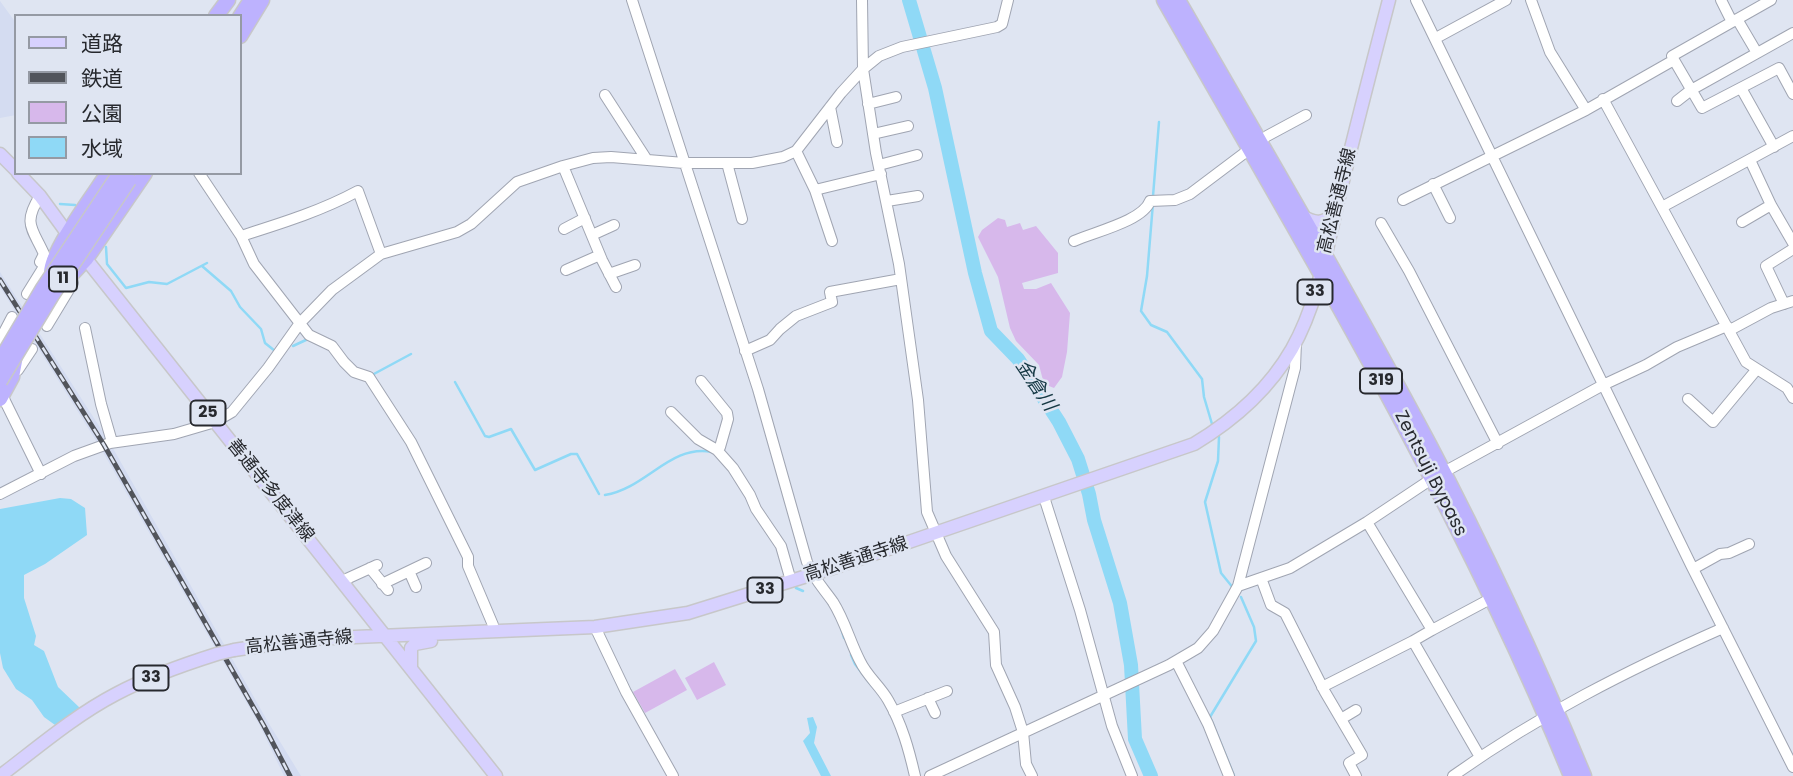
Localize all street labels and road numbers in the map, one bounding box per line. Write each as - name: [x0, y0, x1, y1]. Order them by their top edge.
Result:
- street label: 高松善通寺線: [1314, 146, 1362, 256]
- road number: 11: [49, 266, 77, 292]
- road number: 33: [1298, 280, 1332, 304]
- road number: 319: [1360, 368, 1402, 394]
- road number: 25: [190, 400, 226, 426]
- street label: Zentsuji Bypass: [1389, 408, 1471, 540]
- street label: 善通寺多度津線: [222, 435, 318, 547]
- street label: 高松善通寺線: [801, 533, 911, 587]
- road number: 33: [748, 578, 782, 603]
- street label: 高松善通寺線: [244, 627, 354, 659]
- road number: 33: [134, 666, 168, 691]

